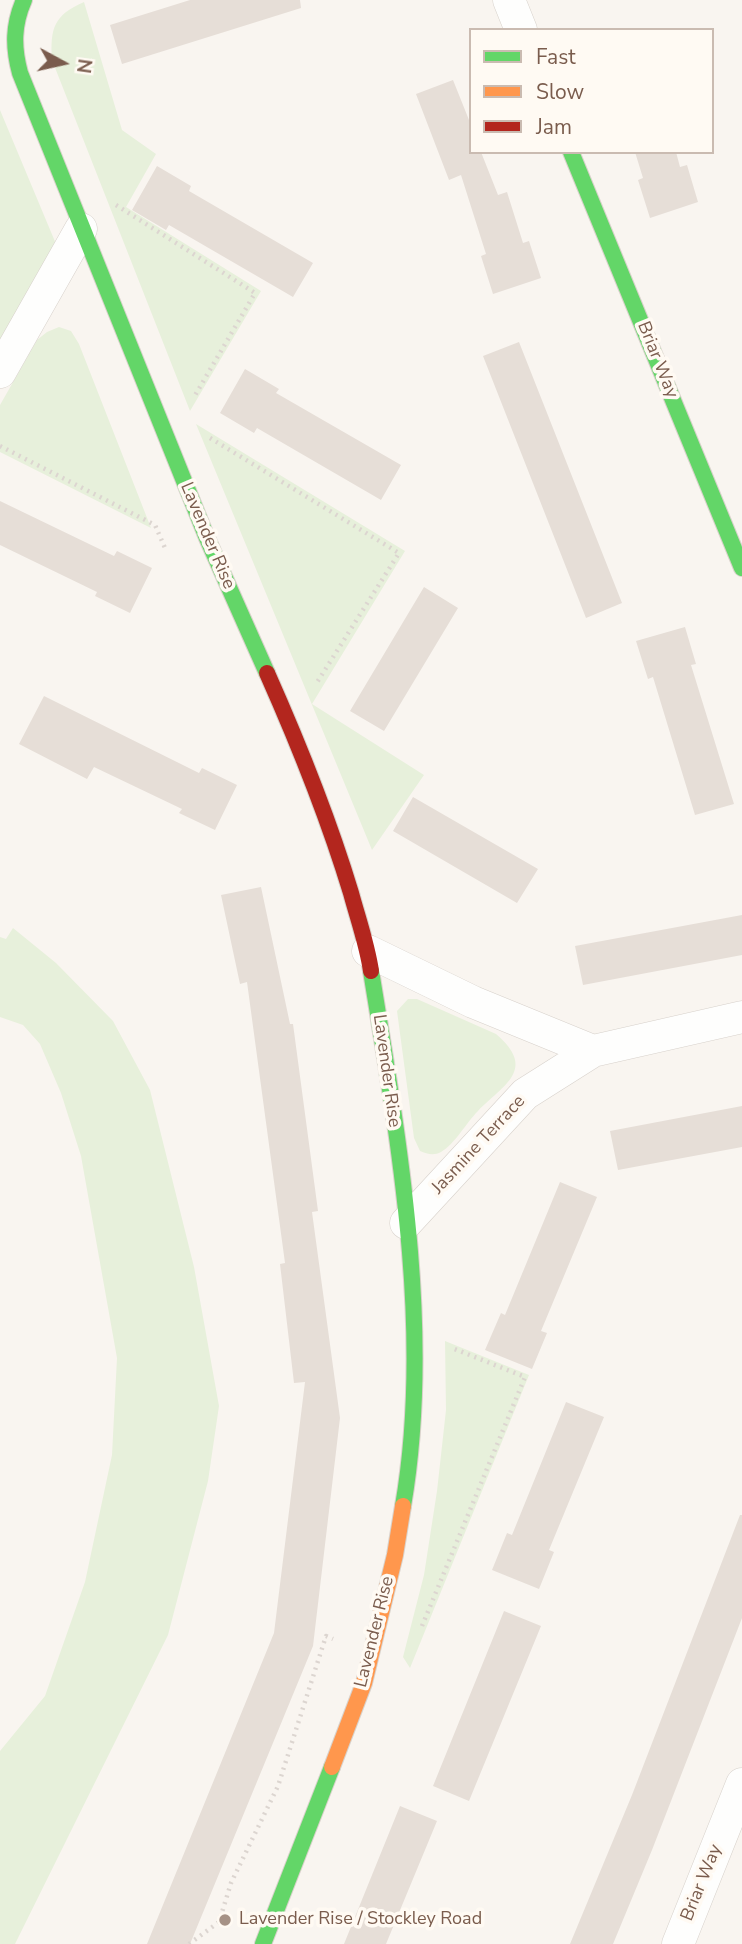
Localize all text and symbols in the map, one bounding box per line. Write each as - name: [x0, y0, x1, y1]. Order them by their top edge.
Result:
- north arrow: [28, 28, 98, 98]
- legend: [469, 28, 714, 154]
- text: Fast: [536, 43, 576, 71]
- text: N: [70, 57, 98, 75]
- text: Slow: [536, 78, 584, 106]
- text: Jam: [536, 113, 572, 141]
- street label: Briar Way: [632, 318, 682, 402]
- street label: Lavender Rise: [175, 479, 239, 593]
- street label: Lavender Rise: [367, 1013, 405, 1129]
- street label: Jasmine Terrace: [428, 1091, 530, 1199]
- street label: Lavender Rise: [351, 1574, 399, 1690]
- street label: Briar Way: [677, 1841, 727, 1925]
- place label: Lavender Rise / Stockley Road: [239, 1909, 482, 1931]
- marker: Lavender Rise / Stockley Road: [217, 1912, 233, 1928]

